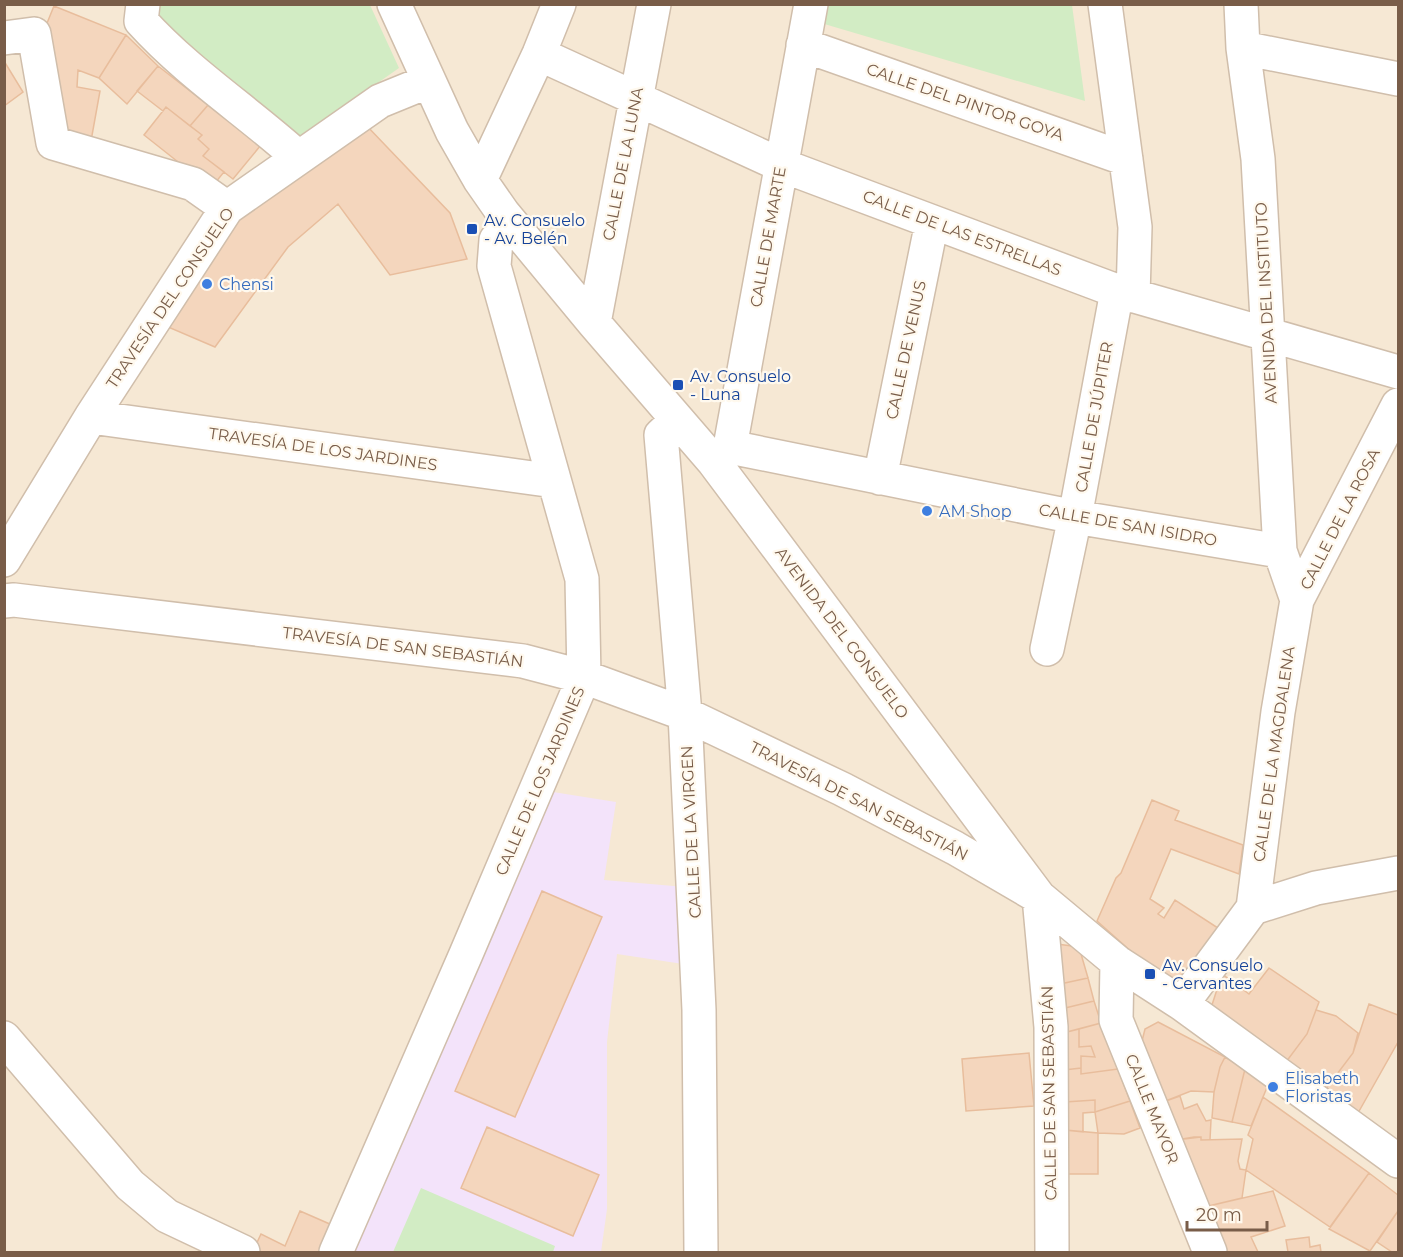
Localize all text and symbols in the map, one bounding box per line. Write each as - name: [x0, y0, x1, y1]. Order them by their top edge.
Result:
- street label: CALLE DEL PINTOR GOYA: [864, 59, 1067, 145]
- street label: CALLE DE LA LUNA: [599, 85, 647, 242]
- street label: CALLE DE MARTE: [746, 165, 790, 309]
- street label: CALLE DE LAS ESTRELLAS: [860, 186, 1064, 280]
- street label: AVENIDA DEL INSTITUTO: [1251, 202, 1281, 404]
- street label: TRAVESÍA DEL CONSUELO: [102, 204, 238, 392]
- place label: Av. Consuelo - Av. Belén: [484, 211, 585, 248]
- marker: Av. Consuelo - Av. Belén: [465, 222, 479, 236]
- place label: Chensi: [219, 275, 274, 294]
- marker: Chensi: [200, 277, 214, 291]
- street label: CALLE DE VENUS: [882, 279, 930, 421]
- street label: CALLE DE JÚPITER: [1071, 340, 1117, 494]
- place label: Av. Consuelo - Luna: [690, 367, 791, 404]
- marker: Av. Consuelo - Luna: [671, 378, 685, 392]
- street label: TRAVESÍA DE LOS JARDINES: [207, 424, 439, 474]
- street label: CALLE DE LA ROSA: [1296, 445, 1384, 593]
- street label: CALLE DE SAN ISIDRO: [1037, 500, 1219, 550]
- place label: AM Shop: [939, 502, 1012, 521]
- marker: AM Shop: [920, 504, 934, 518]
- street label: AVENIDA DEL CONSUELO: [771, 544, 913, 722]
- street label: TRAVESÍA DE SAN SEBASTIÁN: [282, 623, 524, 671]
- street label: CALLE DE LA MAGDALENA: [1249, 644, 1299, 863]
- street label: CALLE DE LOS JARDINES: [492, 683, 589, 878]
- street label: TRAVESÍA DE SAN SEBASTIÁN: [747, 738, 971, 864]
- street label: CALLE DE LA VIRGEN: [677, 745, 705, 919]
- place label: Av. Consuelo - Cervantes: [1162, 956, 1263, 993]
- marker: Av. Consuelo - Cervantes: [1143, 967, 1157, 981]
- street label: CALLE DE SAN SEBASTIÁN: [1038, 985, 1060, 1201]
- street label: CALLE MAYOR: [1121, 1051, 1183, 1167]
- place label: Elisabeth Floristas: [1285, 1069, 1359, 1106]
- marker: Elisabeth Floristas: [1266, 1080, 1280, 1094]
- scale bar: [1187, 1194, 1266, 1232]
- text: 20 m: [1196, 1204, 1242, 1226]

